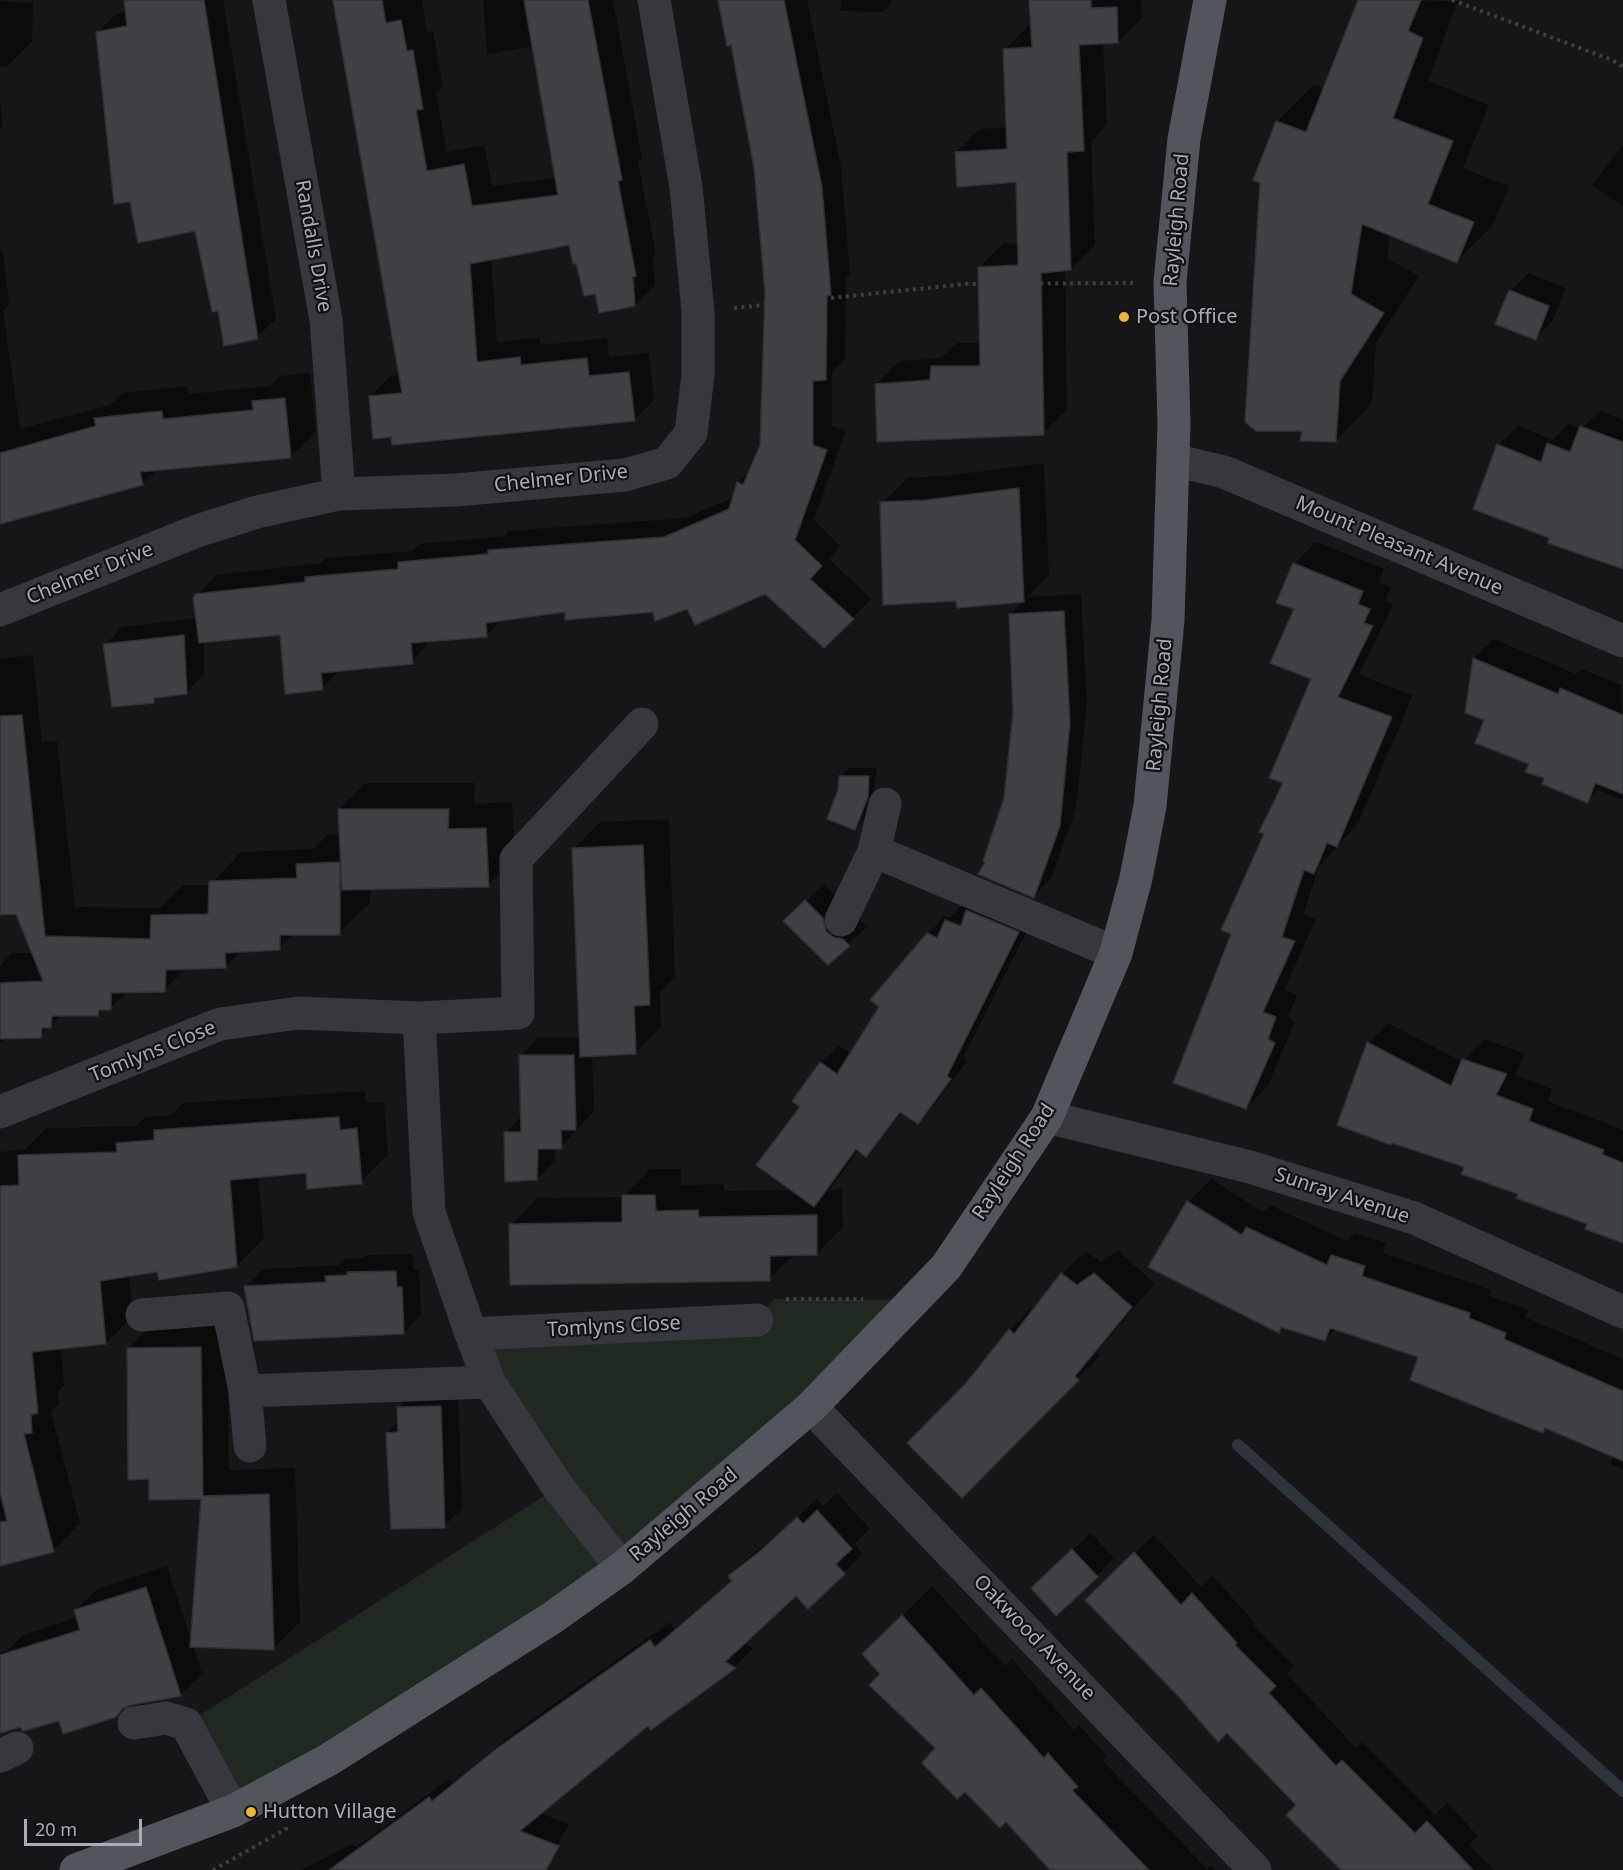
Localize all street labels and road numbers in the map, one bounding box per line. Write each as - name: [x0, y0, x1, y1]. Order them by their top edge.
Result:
- street label: Rayleigh Road: [1159, 153, 1195, 287]
- street label: Randalls Drive: [290, 178, 336, 314]
- street label: Chelmer Drive: [493, 460, 629, 498]
- street label: Mount Pleasant Avenue: [1292, 491, 1506, 601]
- street label: Chelmer Drive: [23, 538, 157, 610]
- street label: Rayleigh Road: [1142, 638, 1178, 772]
- street label: Tomlyns Close: [86, 1016, 220, 1088]
- street label: Rayleigh Road: [968, 1100, 1060, 1224]
- street label: Sunray Avenue: [1272, 1163, 1412, 1229]
- street label: Tomlyns Close: [547, 1312, 681, 1342]
- street label: Rayleigh Road: [625, 1463, 743, 1567]
- street label: Oakwood Avenue: [968, 1570, 1100, 1706]

